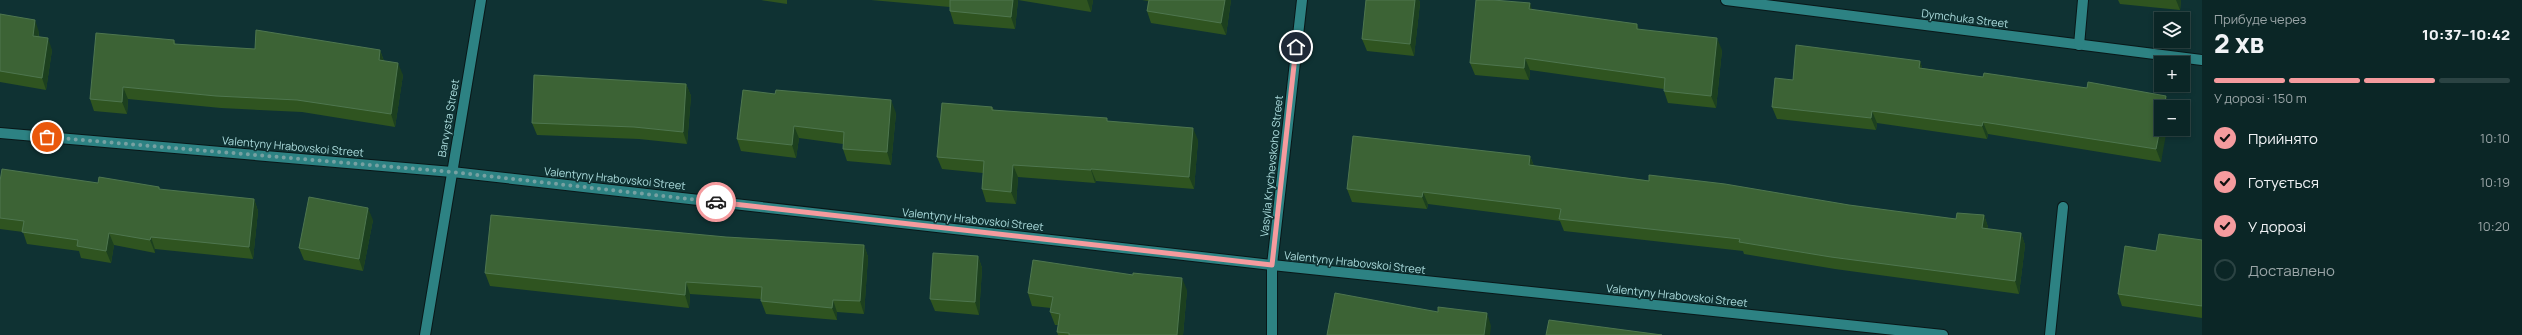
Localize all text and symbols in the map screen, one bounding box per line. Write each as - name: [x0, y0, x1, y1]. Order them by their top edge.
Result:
- street label: Dymchuka Street: [1921, 5, 2009, 31]
- text: Прибуде через: [2214, 10, 2306, 28]
- map controls: [2154, 12, 2190, 136]
- button: layers: [2154, 12, 2190, 48]
- text: 10:37–10:42: [2422, 24, 2510, 45]
- text: 2 хв: [2214, 25, 2264, 61]
- pin: [1279, 30, 1313, 64]
- icon: home: [1285, 36, 1307, 58]
- button: +: [2154, 56, 2190, 92]
- street label: Barvysta Street: [434, 78, 462, 158]
- text: У дорозі · 150 m: [2214, 89, 2307, 107]
- street label: Vasylia Krychevskoho Street: [1256, 94, 1286, 238]
- button: −: [2154, 100, 2190, 136]
- pin: [30, 120, 64, 154]
- icon: bag: [36, 126, 58, 148]
- icon: check: [2214, 127, 2236, 149]
- text: Прийнято: [2248, 128, 2318, 149]
- text: 10:10: [2480, 129, 2510, 147]
- street label: Valentyny Hrabovskoi Street: [221, 132, 365, 160]
- street label: Valentyny Hrabovskoi Street: [543, 163, 687, 193]
- icon: check: [2214, 171, 2236, 193]
- text: Готується: [2248, 172, 2319, 193]
- text: 10:19: [2480, 173, 2510, 191]
- courier: [696, 182, 736, 222]
- icon: car: [705, 191, 727, 213]
- street label: Valentyny Hrabovskoi Street: [901, 204, 1045, 234]
- icon: check: [2214, 215, 2236, 237]
- text: У дорозі: [2248, 216, 2306, 237]
- text: 10:20: [2478, 217, 2510, 235]
- street label: Valentyny Hrabovskoi Street: [1283, 247, 1427, 277]
- text: Доставлено: [2248, 260, 2335, 281]
- street label: Valentyny Hrabovskoi Street: [1605, 280, 1749, 310]

